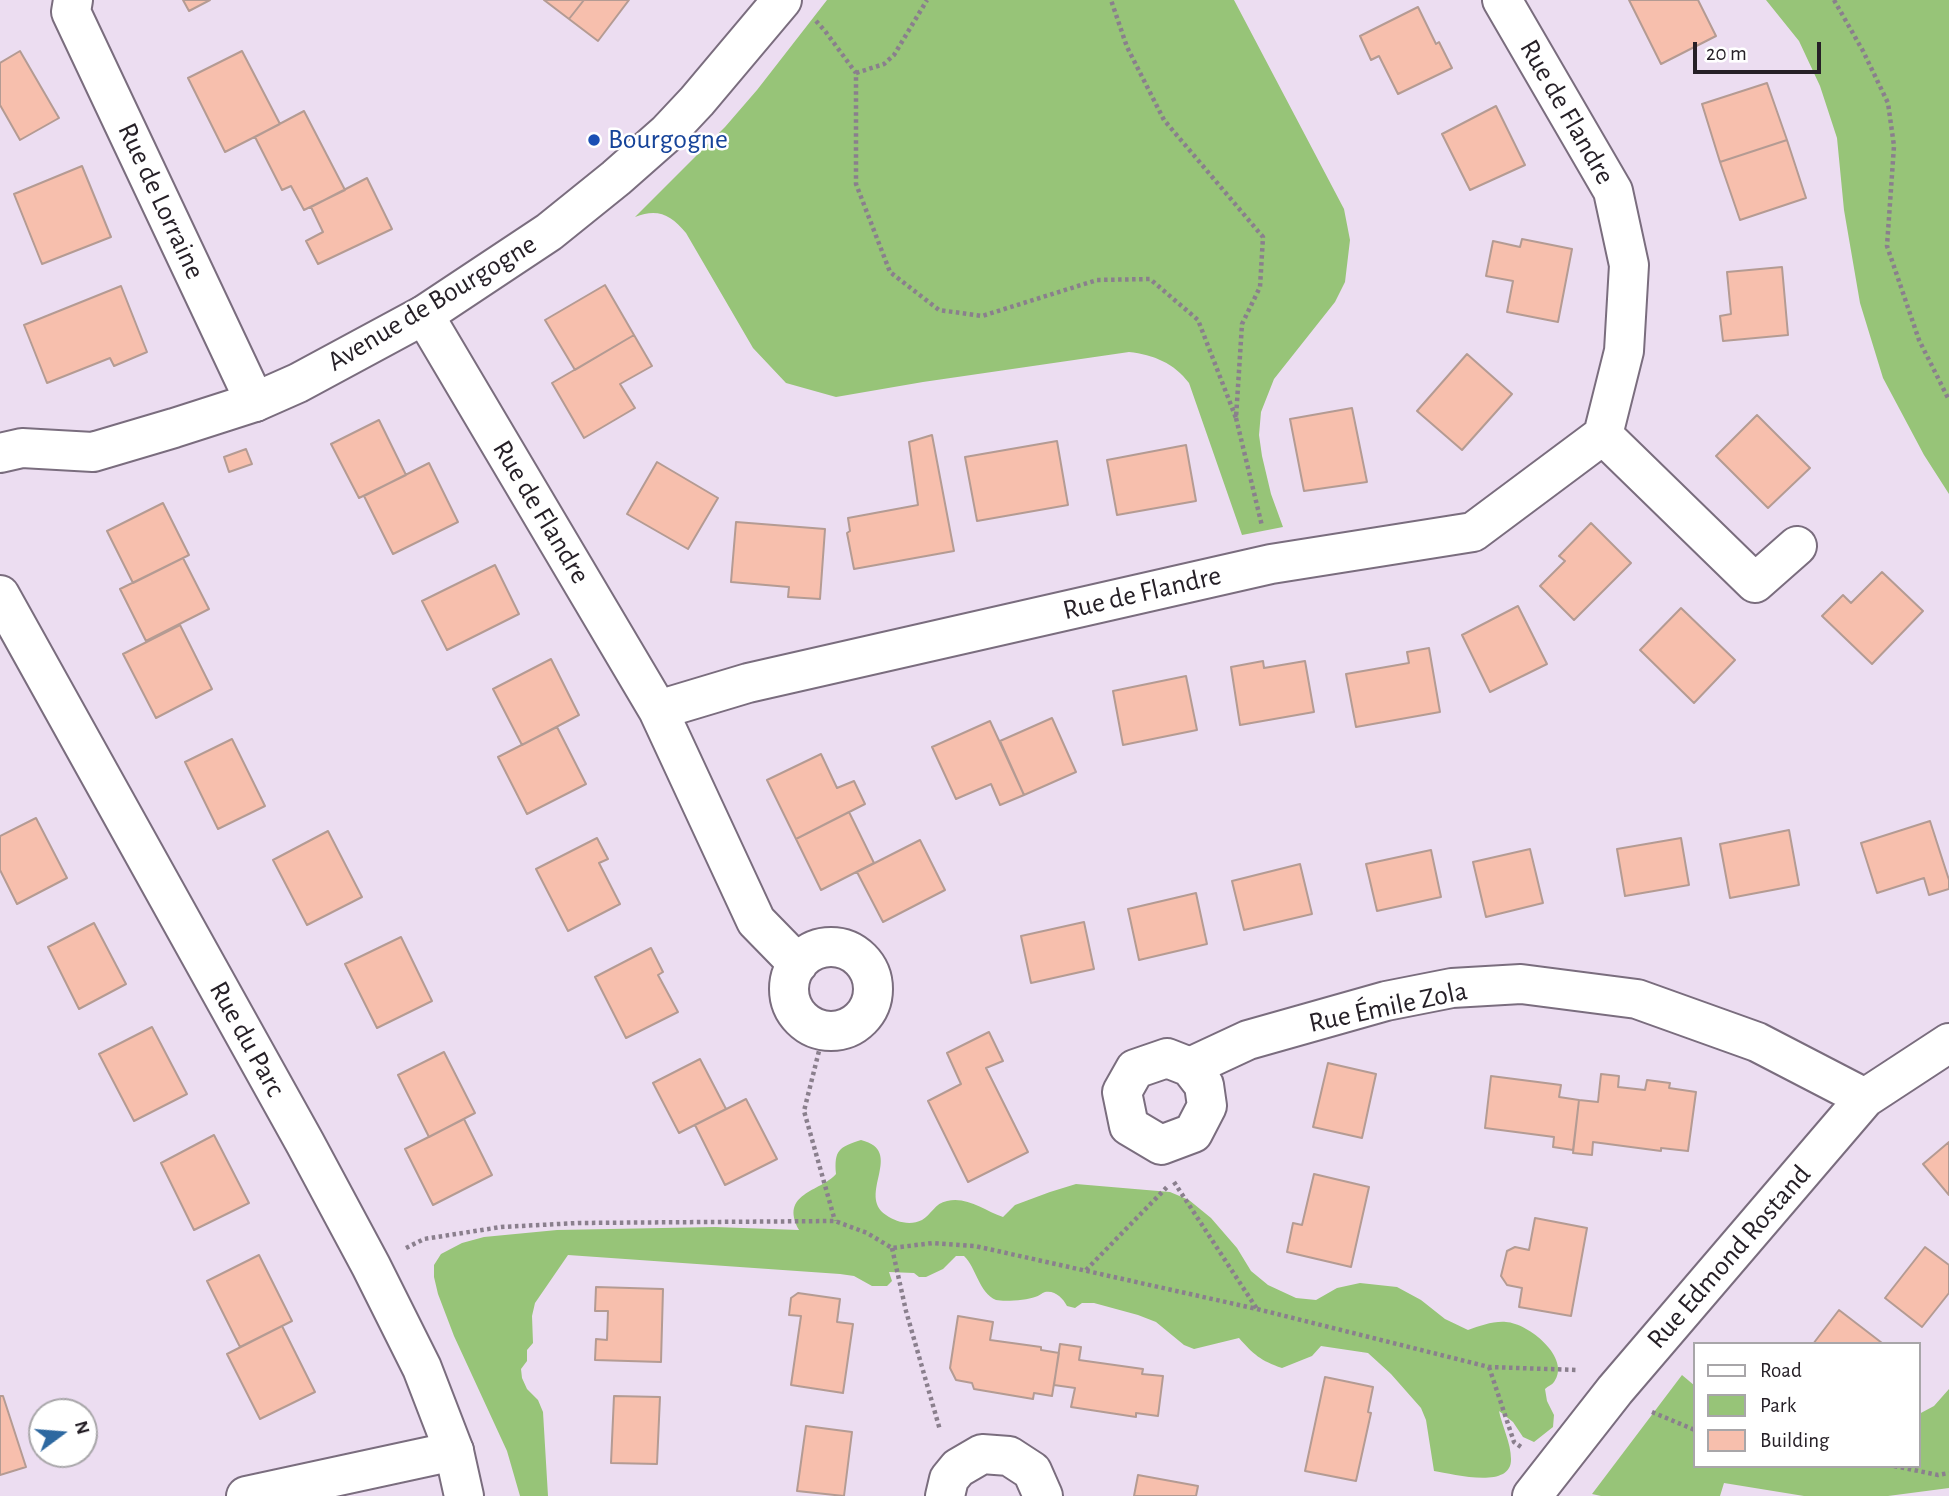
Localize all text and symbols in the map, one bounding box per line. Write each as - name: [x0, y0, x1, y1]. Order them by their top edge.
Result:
- scale bar: [1697, 28, 1825, 72]
- street label: Rue de Flandre: [1512, 34, 1622, 190]
- text: 20 m: [1706, 43, 1747, 64]
- street label: Rue de Lorraine: [110, 118, 212, 284]
- place label: Bourgogne: [608, 123, 728, 157]
- marker: Bourgogne: [586, 132, 602, 148]
- street label: Avenue de Bourgogne: [321, 227, 543, 379]
- street label: Rue de Flandre: [485, 434, 597, 590]
- street label: Rue de Flandre: [1060, 558, 1224, 628]
- street label: Rue Émile Zola: [1306, 974, 1470, 1040]
- street label: Rue du Parc: [202, 976, 292, 1102]
- street label: Rue Edmond Rostand: [1640, 1158, 1818, 1356]
- legend: [1694, 1342, 1921, 1468]
- text: Road: [1760, 1360, 1802, 1381]
- text: Park: [1760, 1395, 1796, 1416]
- north arrow: [28, 1398, 98, 1468]
- text: N: [71, 1419, 93, 1437]
- text: Building: [1760, 1430, 1829, 1451]

